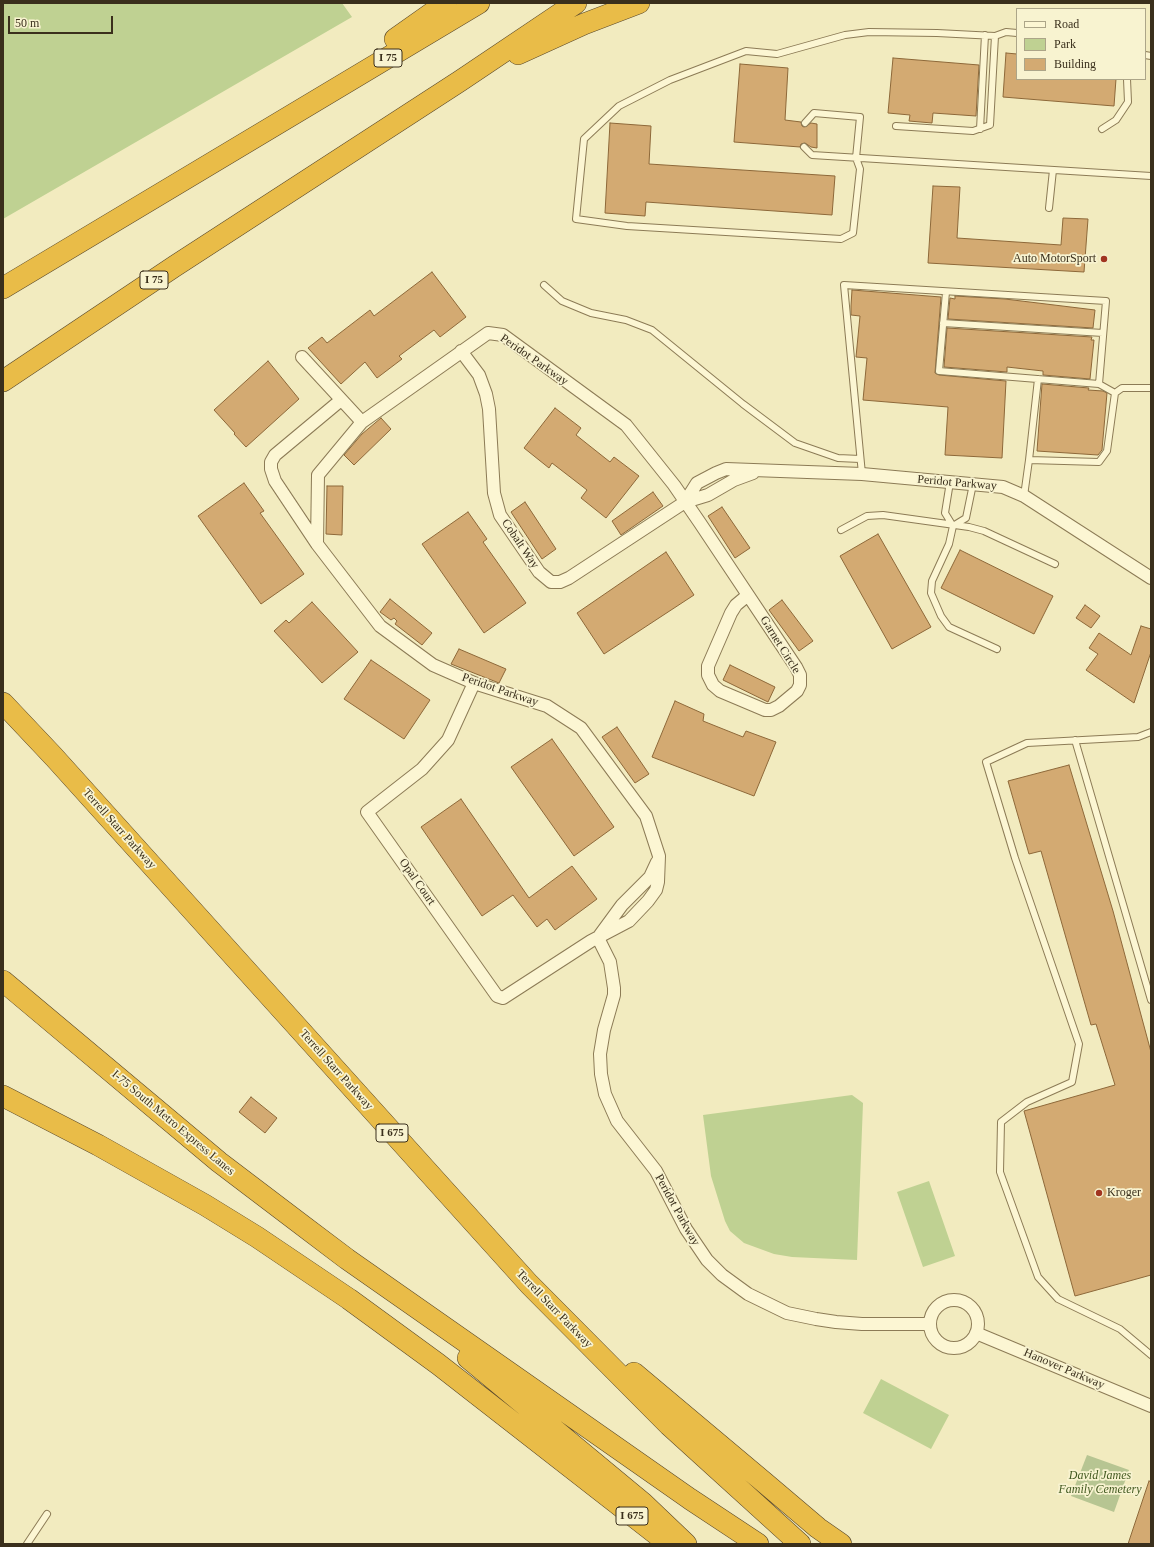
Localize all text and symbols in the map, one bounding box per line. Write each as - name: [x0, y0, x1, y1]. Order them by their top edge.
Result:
- scale bar: [10, 8, 115, 34]
- legend: [1016, 8, 1146, 80]
- text: 50 m: [15, 16, 39, 30]
- text: Road: [1054, 17, 1079, 31]
- text: Park: [1054, 37, 1076, 51]
- road number: I 75: [374, 49, 402, 67]
- text: Building: [1054, 57, 1096, 71]
- place label: Auto MotorSport: [1013, 252, 1096, 266]
- marker: Auto MotorSport: [1099, 254, 1109, 264]
- road number: I 75: [140, 271, 168, 289]
- street label: Peridot Parkway: [497, 331, 571, 389]
- street label: Peridot Parkway: [917, 472, 997, 494]
- street label: Cobalt Way: [498, 516, 542, 572]
- street label: Garnet Circle: [757, 614, 803, 676]
- street label: Peridot Parkway: [460, 670, 540, 710]
- street label: Terrell Starr Parkway: [79, 786, 159, 872]
- street label: Opal Court: [396, 856, 438, 908]
- street label: Terrell Starr Parkway: [296, 1027, 376, 1113]
- street label: I-75 South Metro Express Lanes: [109, 1067, 237, 1179]
- road number: I 675: [376, 1124, 408, 1142]
- street label: Peridot Parkway: [651, 1172, 703, 1248]
- place label: Kroger: [1107, 1186, 1141, 1200]
- marker: Kroger: [1094, 1188, 1104, 1198]
- street label: Terrell Starr Parkway: [513, 1267, 595, 1351]
- street label: Hanover Parkway: [1021, 1346, 1107, 1392]
- park label: David James Family Cemetery: [1059, 1469, 1141, 1497]
- road number: I 675: [616, 1507, 648, 1525]

